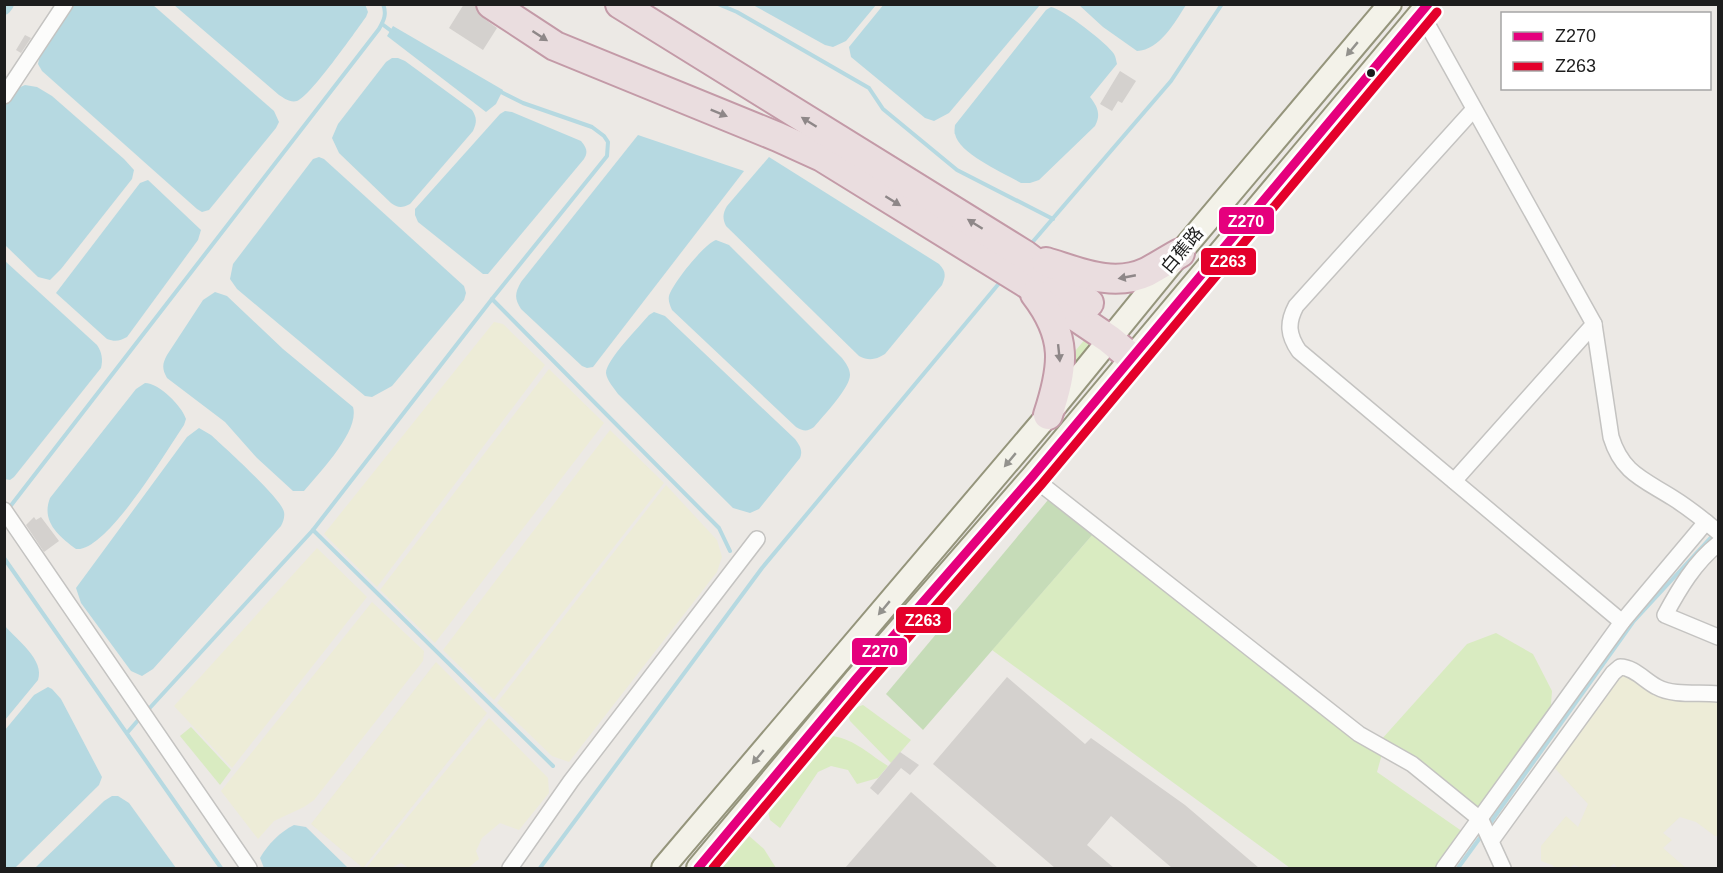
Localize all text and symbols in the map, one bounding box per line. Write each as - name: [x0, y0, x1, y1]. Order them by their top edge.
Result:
- legend: [1501, 12, 1711, 90]
- text: Z270: [1555, 26, 1596, 46]
- one-way arrow: [532, 31, 549, 42]
- one-way arrow: [1346, 41, 1359, 56]
- text: Z263: [1555, 56, 1596, 76]
- unlabelled marker: [1365, 67, 1377, 79]
- one-way arrow: [711, 108, 729, 118]
- one-way arrow: [801, 116, 817, 127]
- one-way arrow: [885, 195, 901, 206]
- line badge: Z270: [1218, 206, 1275, 235]
- text: Z270: [1228, 213, 1264, 230]
- one-way arrow: [967, 219, 983, 230]
- street label: 白蕉路: [1157, 223, 1207, 277]
- line badge: Z263: [1200, 247, 1257, 276]
- text: Z263: [1210, 253, 1246, 270]
- one-way arrow: [1117, 273, 1136, 282]
- one-way arrow: [1055, 344, 1064, 363]
- one-way arrow: [1004, 452, 1017, 467]
- one-way arrow: [878, 600, 891, 615]
- line badge: Z263: [895, 606, 952, 634]
- text: Z263: [905, 612, 941, 629]
- line badge: Z270: [851, 637, 908, 666]
- text: Z270: [862, 643, 898, 660]
- one-way arrow: [751, 749, 764, 765]

